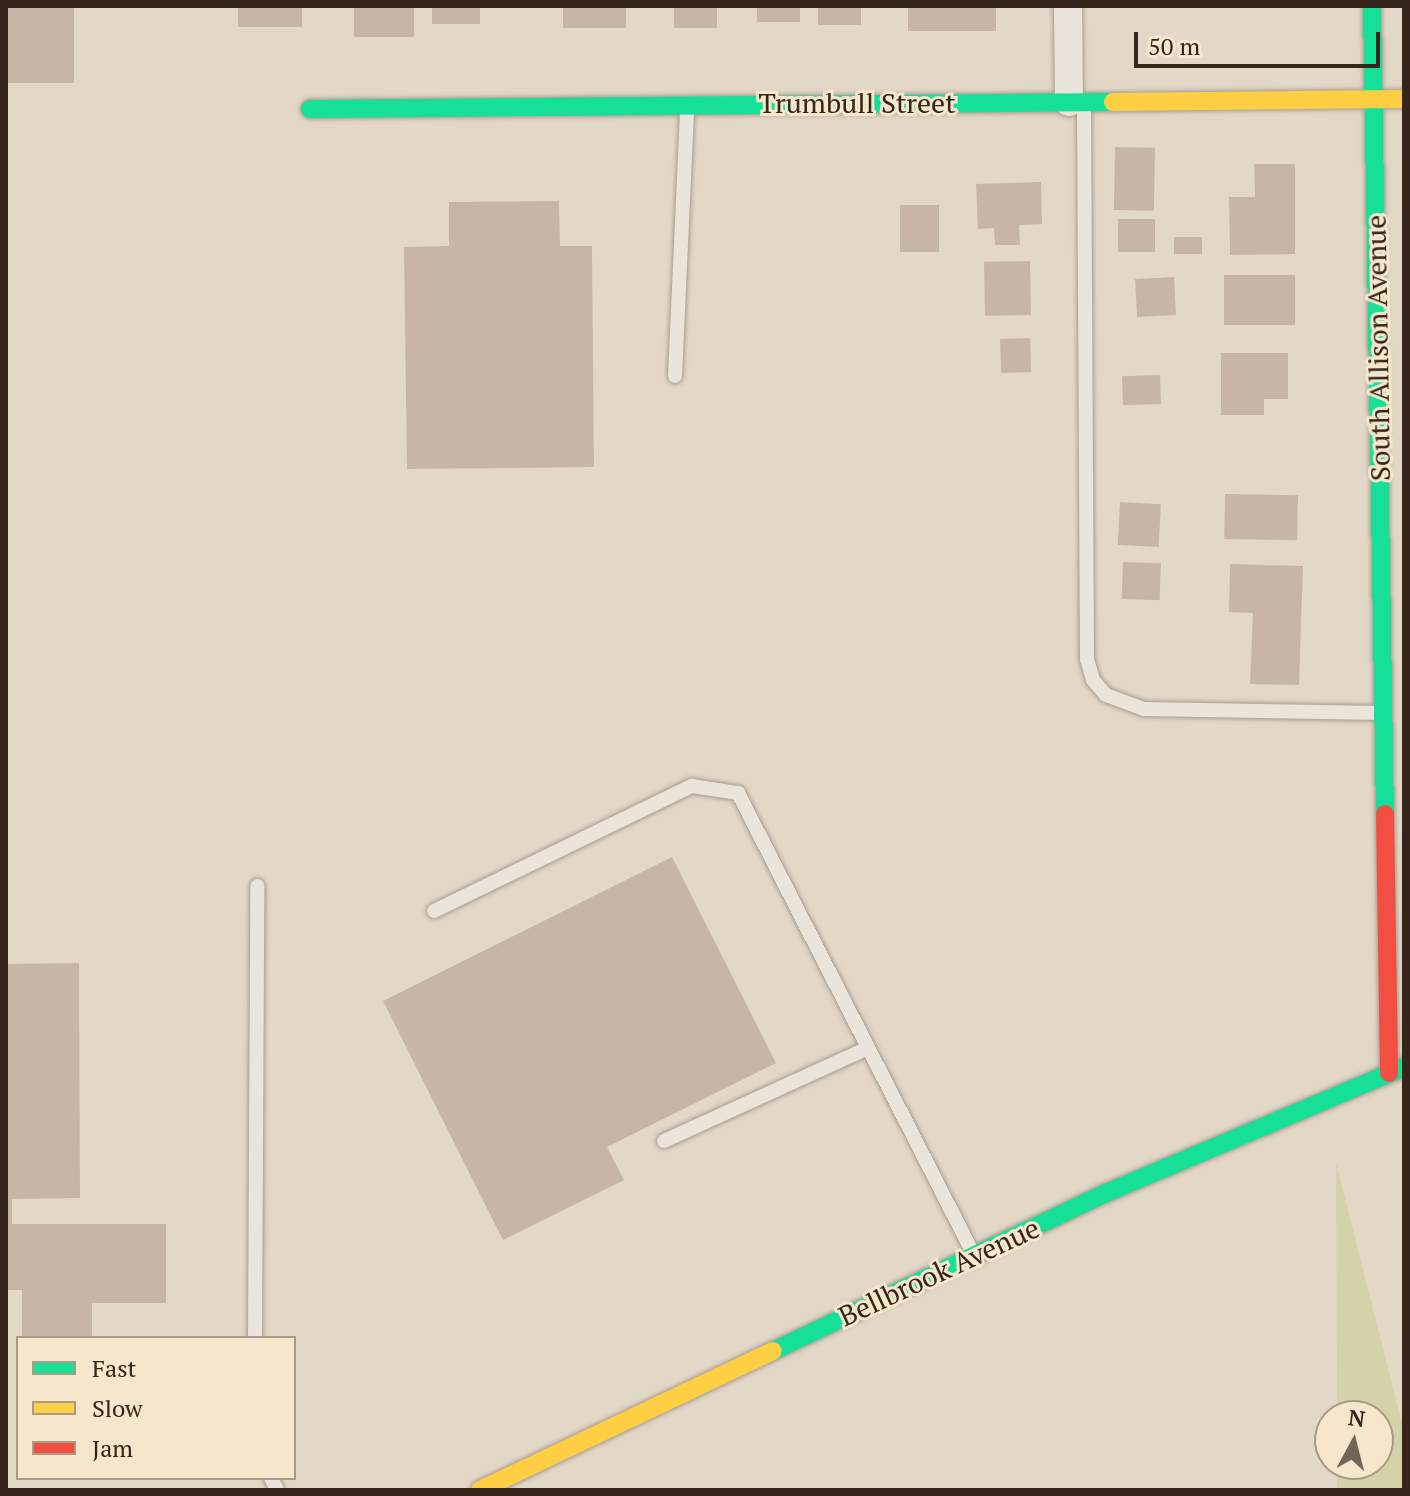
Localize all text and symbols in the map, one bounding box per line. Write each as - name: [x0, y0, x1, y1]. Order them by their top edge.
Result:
- scale bar: [1138, 16, 1384, 66]
- text: 50 m: [1148, 30, 1200, 62]
- street label: Trumbull Street: [758, 86, 956, 120]
- street label: South Allison Avenue: [1359, 214, 1397, 482]
- street label: Bellbrook Avenue: [833, 1211, 1045, 1333]
- legend: [16, 1336, 296, 1480]
- text: Fast: [92, 1352, 136, 1384]
- text: Slow: [92, 1392, 143, 1424]
- north arrow: [1314, 1400, 1394, 1480]
- text: N: [1347, 1402, 1367, 1433]
- text: Jam: [92, 1432, 133, 1464]

